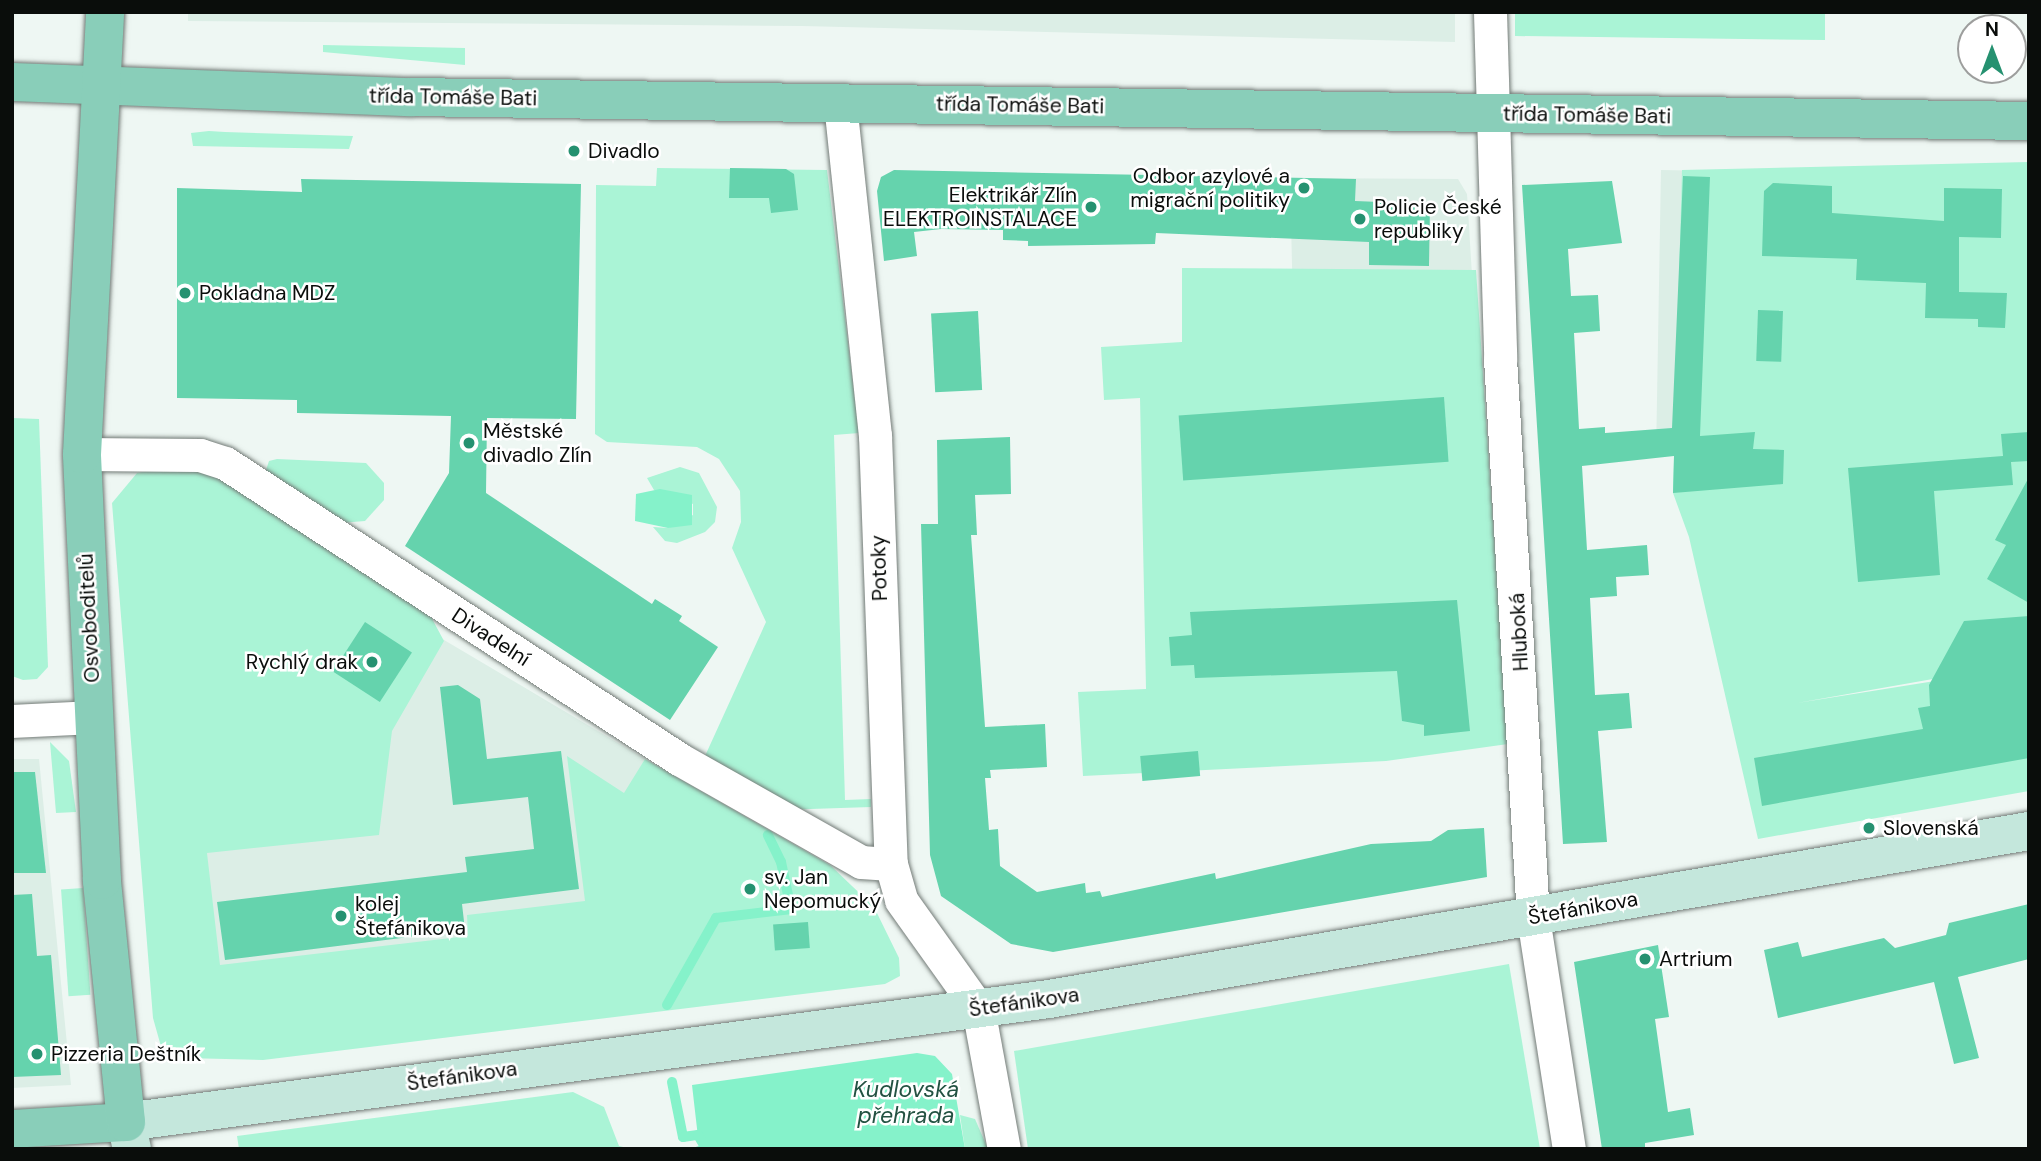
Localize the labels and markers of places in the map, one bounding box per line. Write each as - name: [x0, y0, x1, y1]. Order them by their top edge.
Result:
- place label: Divadlo: [588, 138, 660, 164]
- marker: Divadlo: [566, 143, 582, 159]
- place label: Odbor azylové a migrační politiky: [1130, 163, 1290, 213]
- marker: Odbor azylové a migrační politiky: [1296, 180, 1312, 196]
- place label: Elektrikář Zlín ELEKTROINSTALACE: [883, 182, 1077, 232]
- place label: Policie České republiky: [1374, 194, 1502, 244]
- marker: Elektrikář Zlín ELEKTROINSTALACE: [1083, 199, 1099, 215]
- marker: Policie České republiky: [1352, 211, 1368, 227]
- place label: Pokladna MDZ: [199, 280, 335, 306]
- marker: Pokladna MDZ: [177, 285, 193, 301]
- place label: Městské divadlo Zlín: [483, 418, 592, 468]
- marker: Městské divadlo Zlín: [461, 435, 477, 451]
- place label: Rychlý drak: [246, 649, 358, 675]
- marker: Rychlý drak: [364, 654, 380, 670]
- place label: Slovenská: [1883, 815, 1979, 841]
- marker: Slovenská: [1861, 820, 1877, 836]
- place label: sv. Jan Nepomucký: [764, 864, 881, 914]
- marker: sv. Jan Nepomucký: [742, 881, 758, 897]
- place label: kolej Štefánikova: [355, 891, 466, 941]
- marker: kolej Štefánikova: [333, 908, 349, 924]
- place label: Artrium: [1659, 946, 1732, 972]
- marker: Artrium: [1637, 951, 1653, 967]
- place label: Pizzeria Deštník: [51, 1041, 201, 1067]
- marker: Pizzeria Deštník: [29, 1046, 45, 1062]

